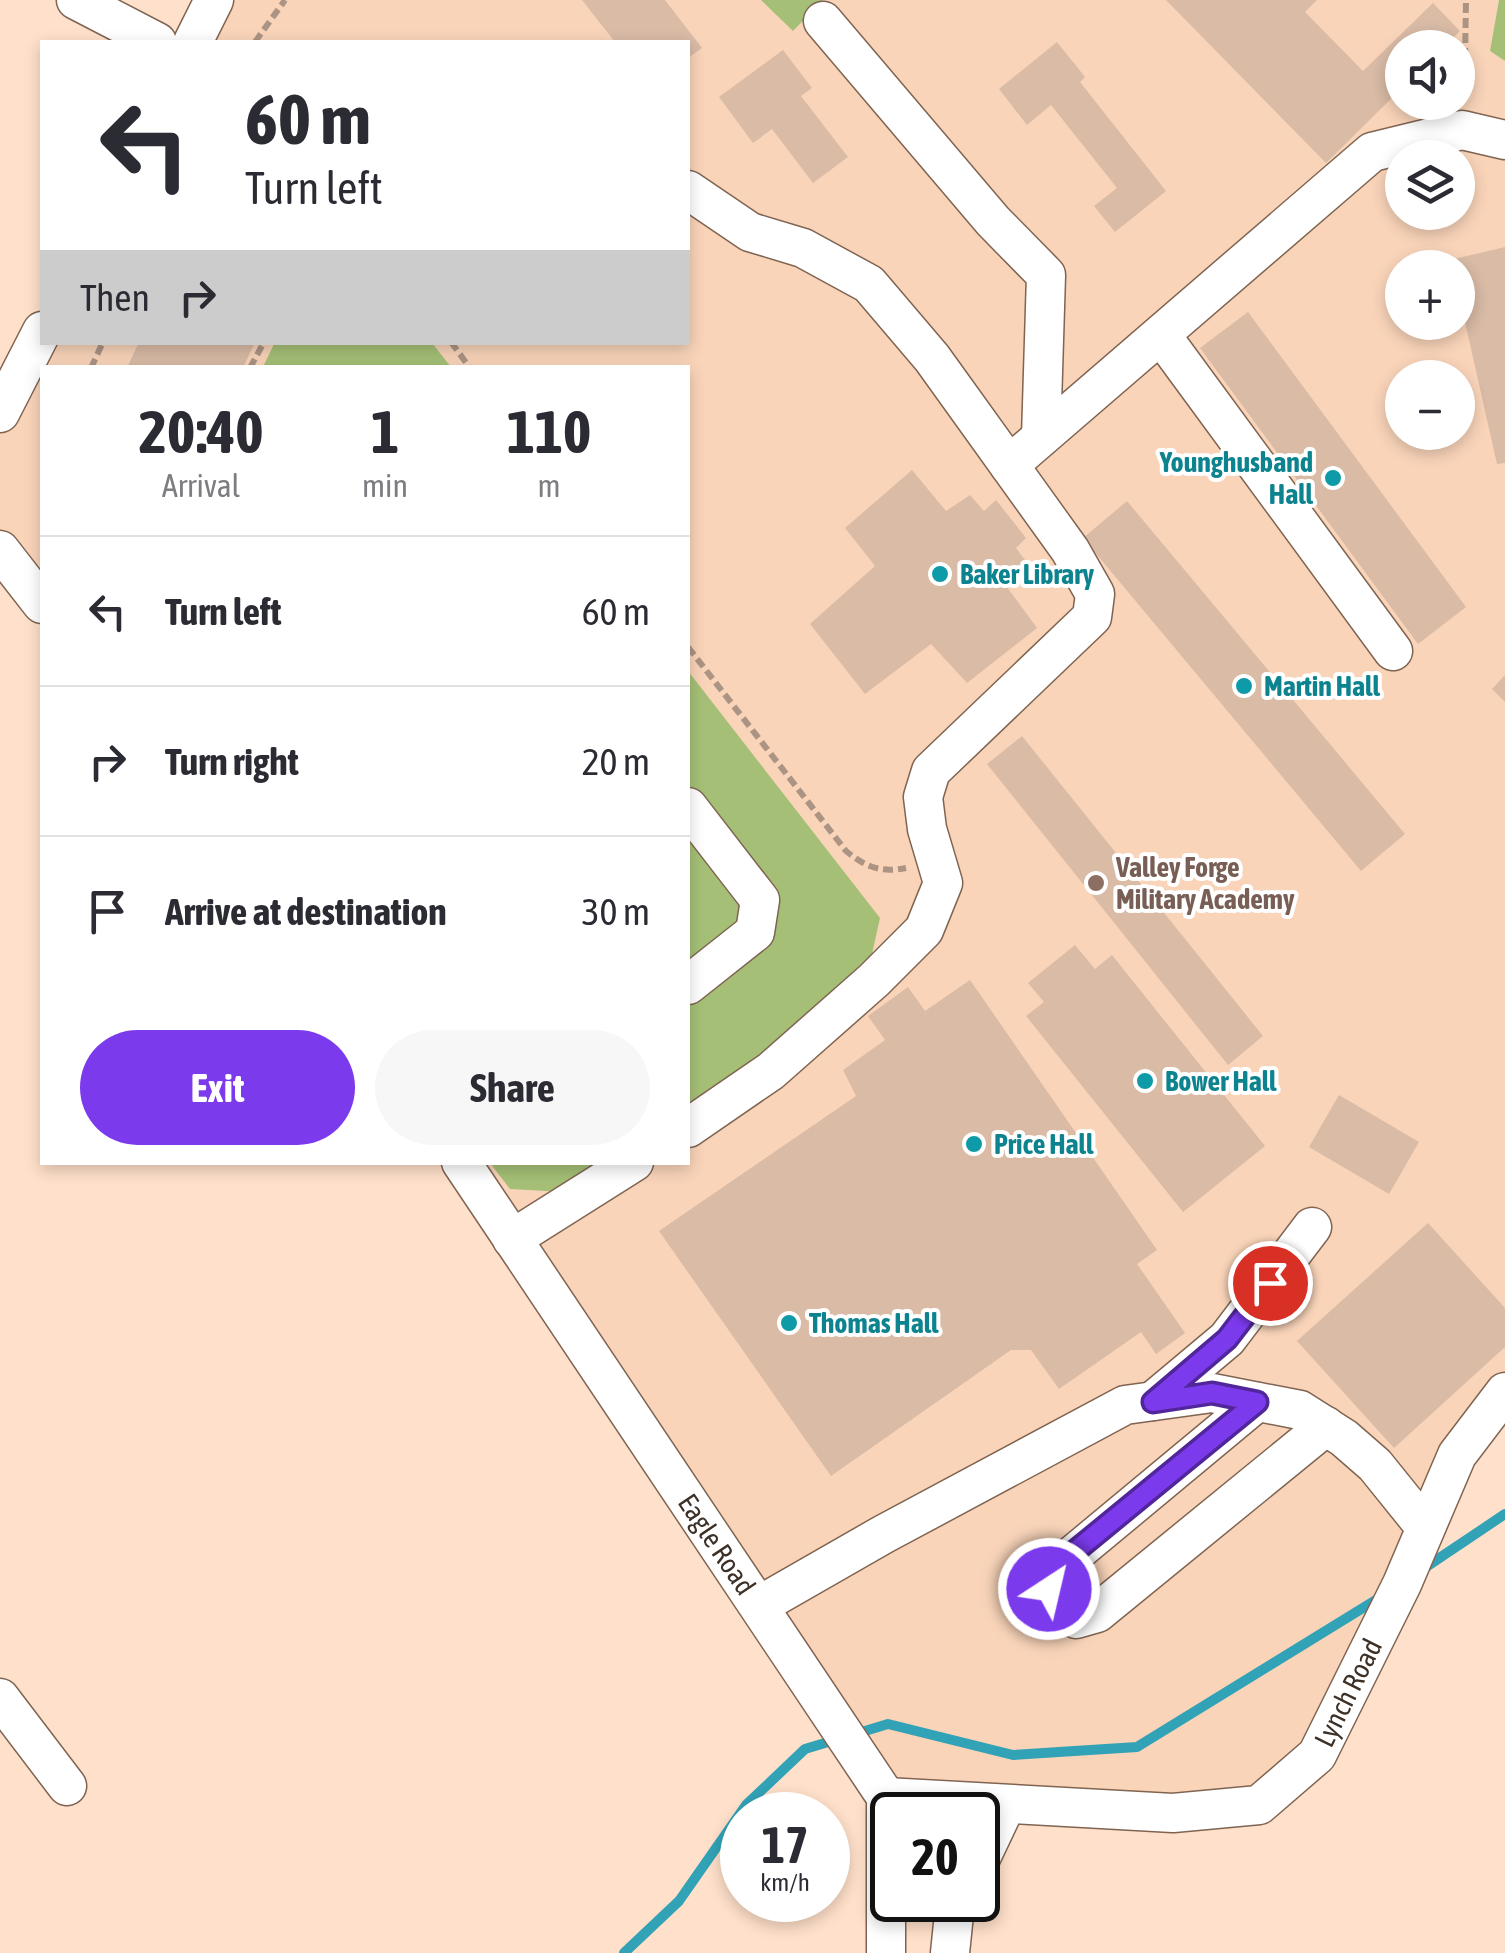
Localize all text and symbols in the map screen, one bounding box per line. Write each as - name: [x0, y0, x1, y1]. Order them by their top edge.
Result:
- map controls: [1385, 30, 1475, 450]
- button: sound: [1385, 30, 1475, 120]
- text: 60 m: [245, 79, 371, 159]
- icon: left: [80, 80, 210, 210]
- button: layers: [1385, 140, 1475, 230]
- text: Turn left: [245, 162, 383, 214]
- button: +: [1385, 250, 1475, 340]
- icon: right: [170, 270, 225, 325]
- text: Then: [80, 276, 150, 319]
- button: −: [1385, 360, 1475, 450]
- text: 20:40: [139, 397, 263, 466]
- text: 1: [371, 397, 399, 466]
- text: 110: [507, 397, 591, 466]
- place label: Younghusband Hall: [1159, 446, 1314, 510]
- text: Arrival: [162, 467, 240, 504]
- text: min: [362, 467, 408, 504]
- text: m: [537, 467, 561, 504]
- marker: Younghusband Hall: [1322, 467, 1344, 489]
- place label: Baker Library: [960, 558, 1094, 590]
- marker: Baker Library: [929, 563, 951, 585]
- icon: left: [80, 584, 135, 639]
- text: Turn left: [165, 590, 281, 633]
- text: 60 m: [582, 590, 650, 633]
- place label: Martin Hall: [1264, 670, 1380, 702]
- marker: Martin Hall: [1233, 675, 1255, 697]
- icon: right: [80, 734, 135, 789]
- text: Turn right: [165, 740, 299, 783]
- text: 20 m: [582, 740, 650, 783]
- place label: Valley Forge Military Academy: [1115, 851, 1295, 915]
- marker: Valley Forge Military Academy: [1085, 872, 1107, 894]
- icon: arrive: [80, 884, 135, 939]
- text: Arrive at destination: [165, 890, 447, 933]
- text: 30 m: [582, 890, 650, 933]
- button: Exit: [80, 1030, 355, 1145]
- button: Share: [375, 1030, 650, 1145]
- place label: Bower Hall: [1165, 1065, 1277, 1097]
- marker: Bower Hall: [1134, 1070, 1156, 1092]
- place label: Price Hall: [994, 1128, 1094, 1160]
- marker: Price Hall: [963, 1133, 985, 1155]
- pin: [1228, 1241, 1313, 1326]
- icon: arrive: [1243, 1256, 1298, 1311]
- place label: Thomas Hall: [809, 1307, 939, 1339]
- marker: Thomas Hall: [778, 1312, 800, 1334]
- street label: Eagle Road: [672, 1488, 762, 1601]
- position arrow: [997, 1537, 1101, 1641]
- street label: Lynch Road: [1308, 1633, 1388, 1752]
- speed limit sign: 20: [870, 1792, 1000, 1922]
- text: 17: [761, 1816, 808, 1874]
- text: km/h: [760, 1868, 810, 1896]

